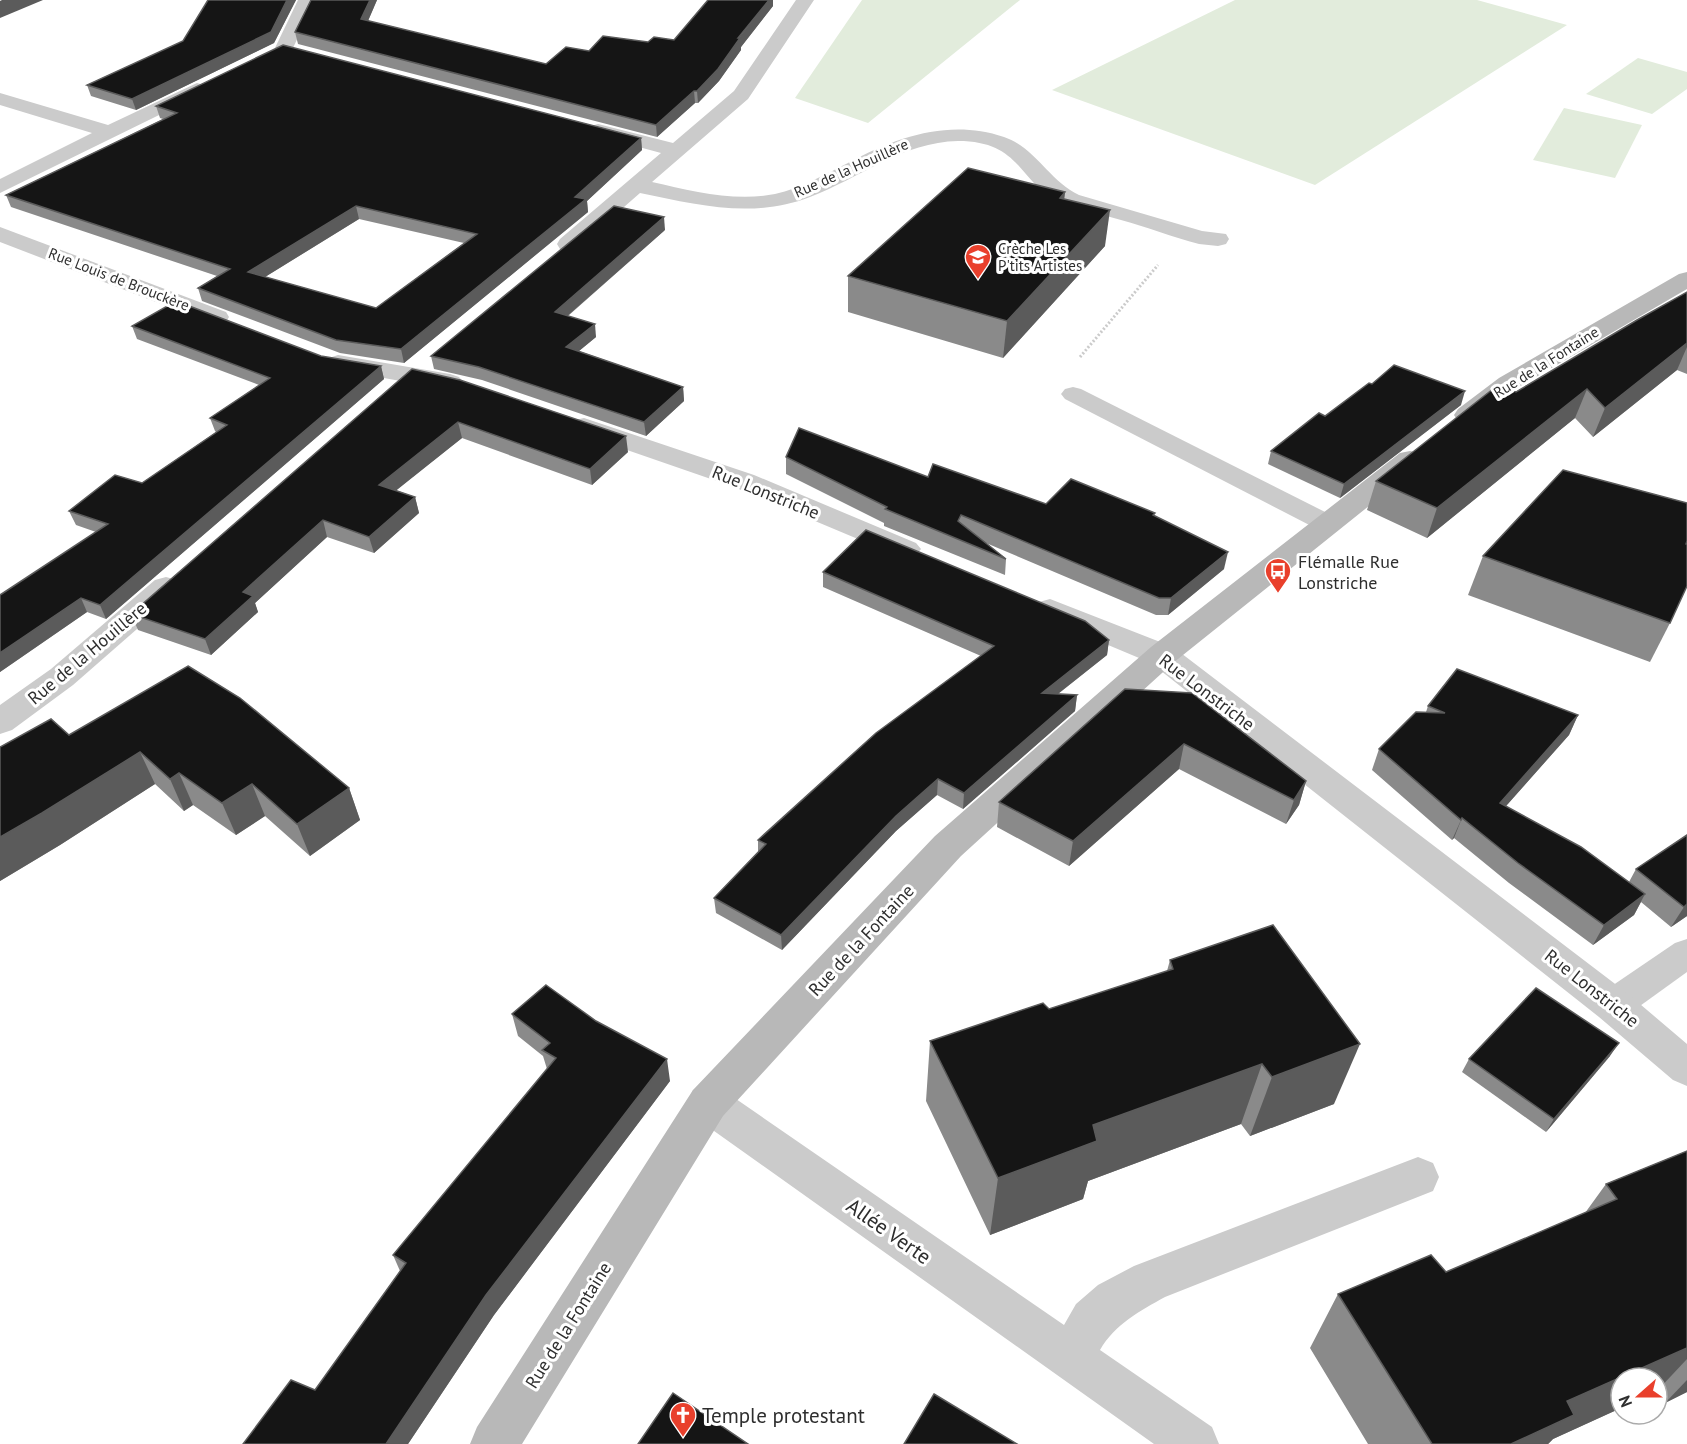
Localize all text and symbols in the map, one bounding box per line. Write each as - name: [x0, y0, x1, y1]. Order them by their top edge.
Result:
- street label: Rue de la Houillère: [791, 134, 911, 202]
- place label: Crèche Les P'tits Artistes: [998, 239, 1082, 275]
- school or university icon: Crèche Les P'tits Artistes: [963, 242, 993, 280]
- street label: Rue Louis de Brouckère: [46, 243, 192, 315]
- street label: Rue de la Fontaine: [1490, 322, 1602, 402]
- street label: Rue Lonstriche: [709, 460, 823, 524]
- place label: Flémalle Rue Lonstriche: [1298, 550, 1399, 594]
- bus stop icon: Flémalle Rue Lonstriche: [1263, 556, 1293, 594]
- street label: Rue de la Houillère: [23, 597, 151, 709]
- street label: Rue Lonstriche: [1155, 649, 1259, 735]
- street label: Rue de la Fontaine: [803, 879, 919, 1001]
- street label: Rue Lonstriche: [1540, 944, 1644, 1032]
- street label: Allée Verte: [841, 1192, 937, 1270]
- street label: Rue de la Fontaine: [520, 1258, 616, 1392]
- north arrow: [1609, 1366, 1669, 1426]
- text: N: [1614, 1393, 1636, 1410]
- church icon: Temple protestant: [668, 1400, 698, 1438]
- place label: Temple protestant: [702, 1402, 865, 1429]

